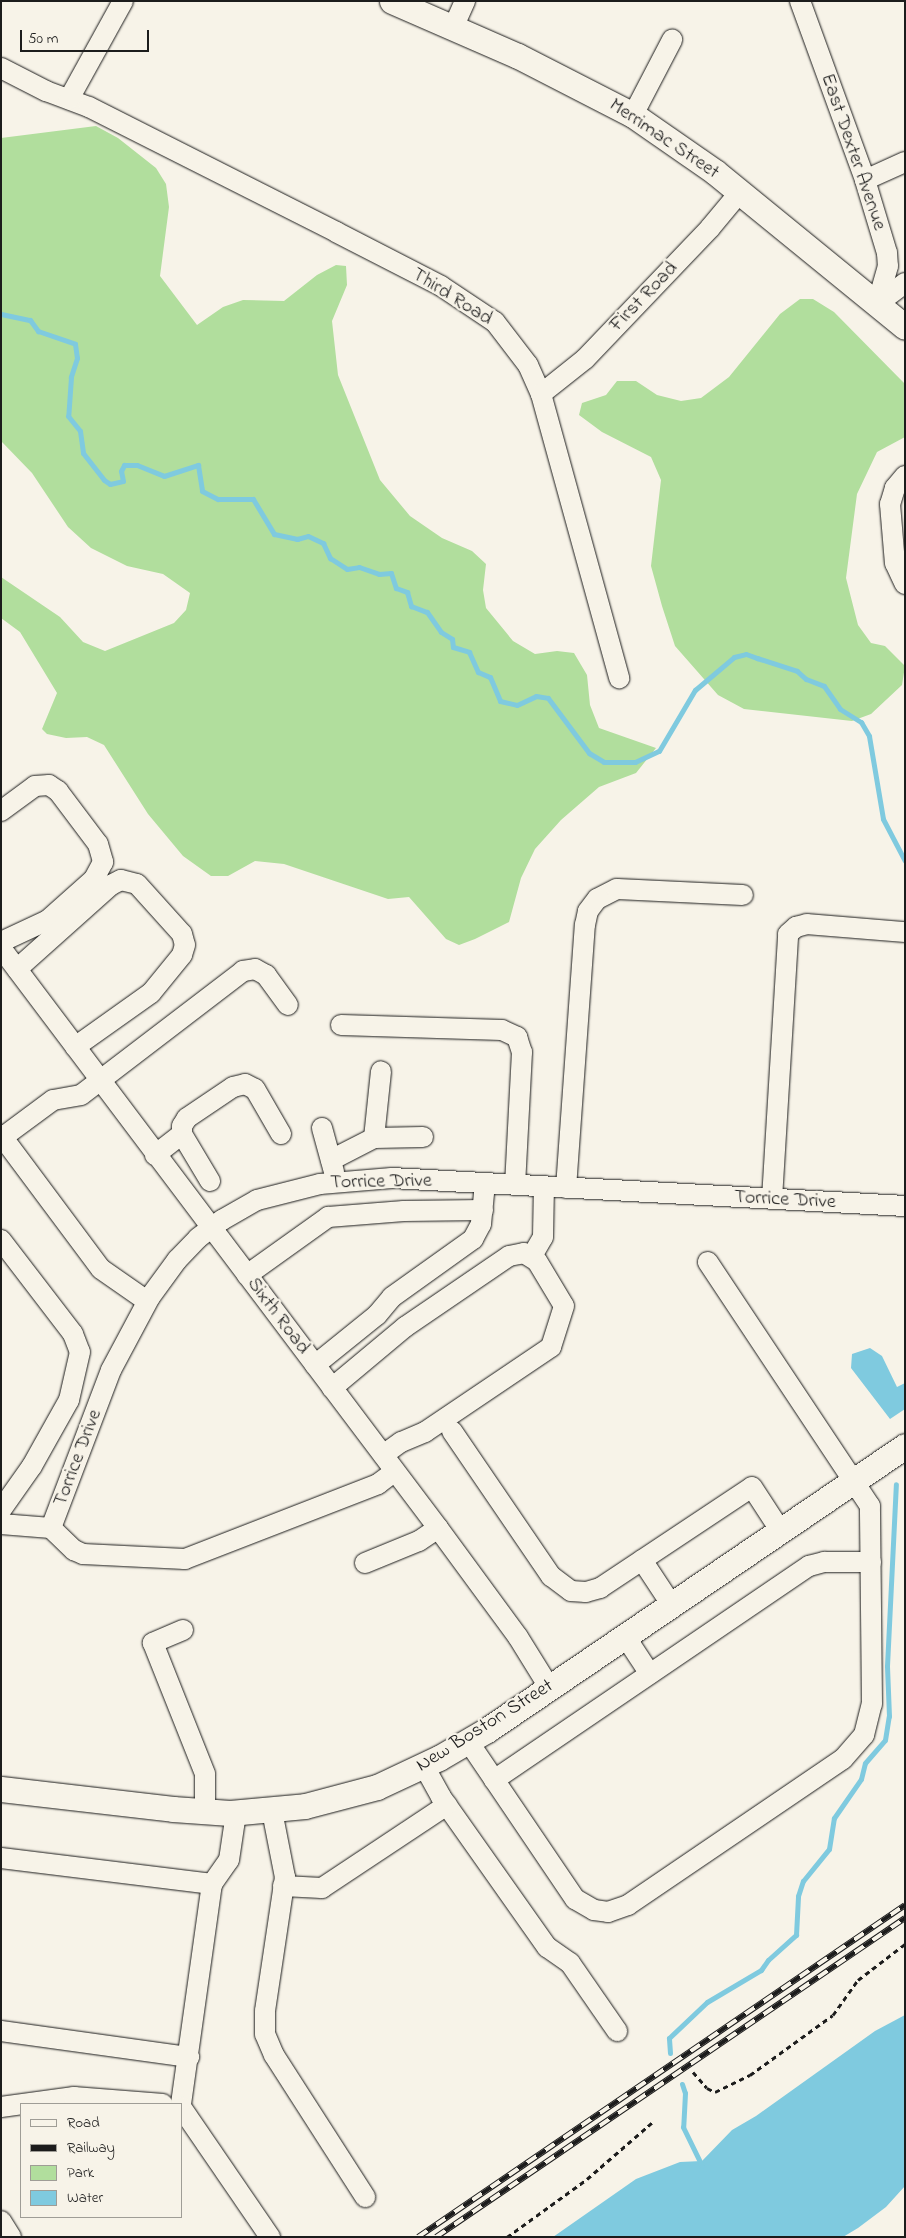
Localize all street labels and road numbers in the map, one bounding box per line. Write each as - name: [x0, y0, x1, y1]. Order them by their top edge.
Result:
- street label: East Dexter Avenue: [815, 71, 891, 233]
- street label: Merrimac Street: [604, 93, 724, 185]
- street label: First Road: [605, 257, 683, 337]
- street label: Third Road: [407, 263, 497, 331]
- street label: Torrice Drive: [330, 1169, 432, 1195]
- street label: Torrice Drive: [734, 1185, 836, 1215]
- street label: Sixth Road: [241, 1273, 315, 1359]
- street label: Torrice Drive: [49, 1406, 107, 1510]
- street label: New Boston Street: [412, 1674, 558, 1778]

